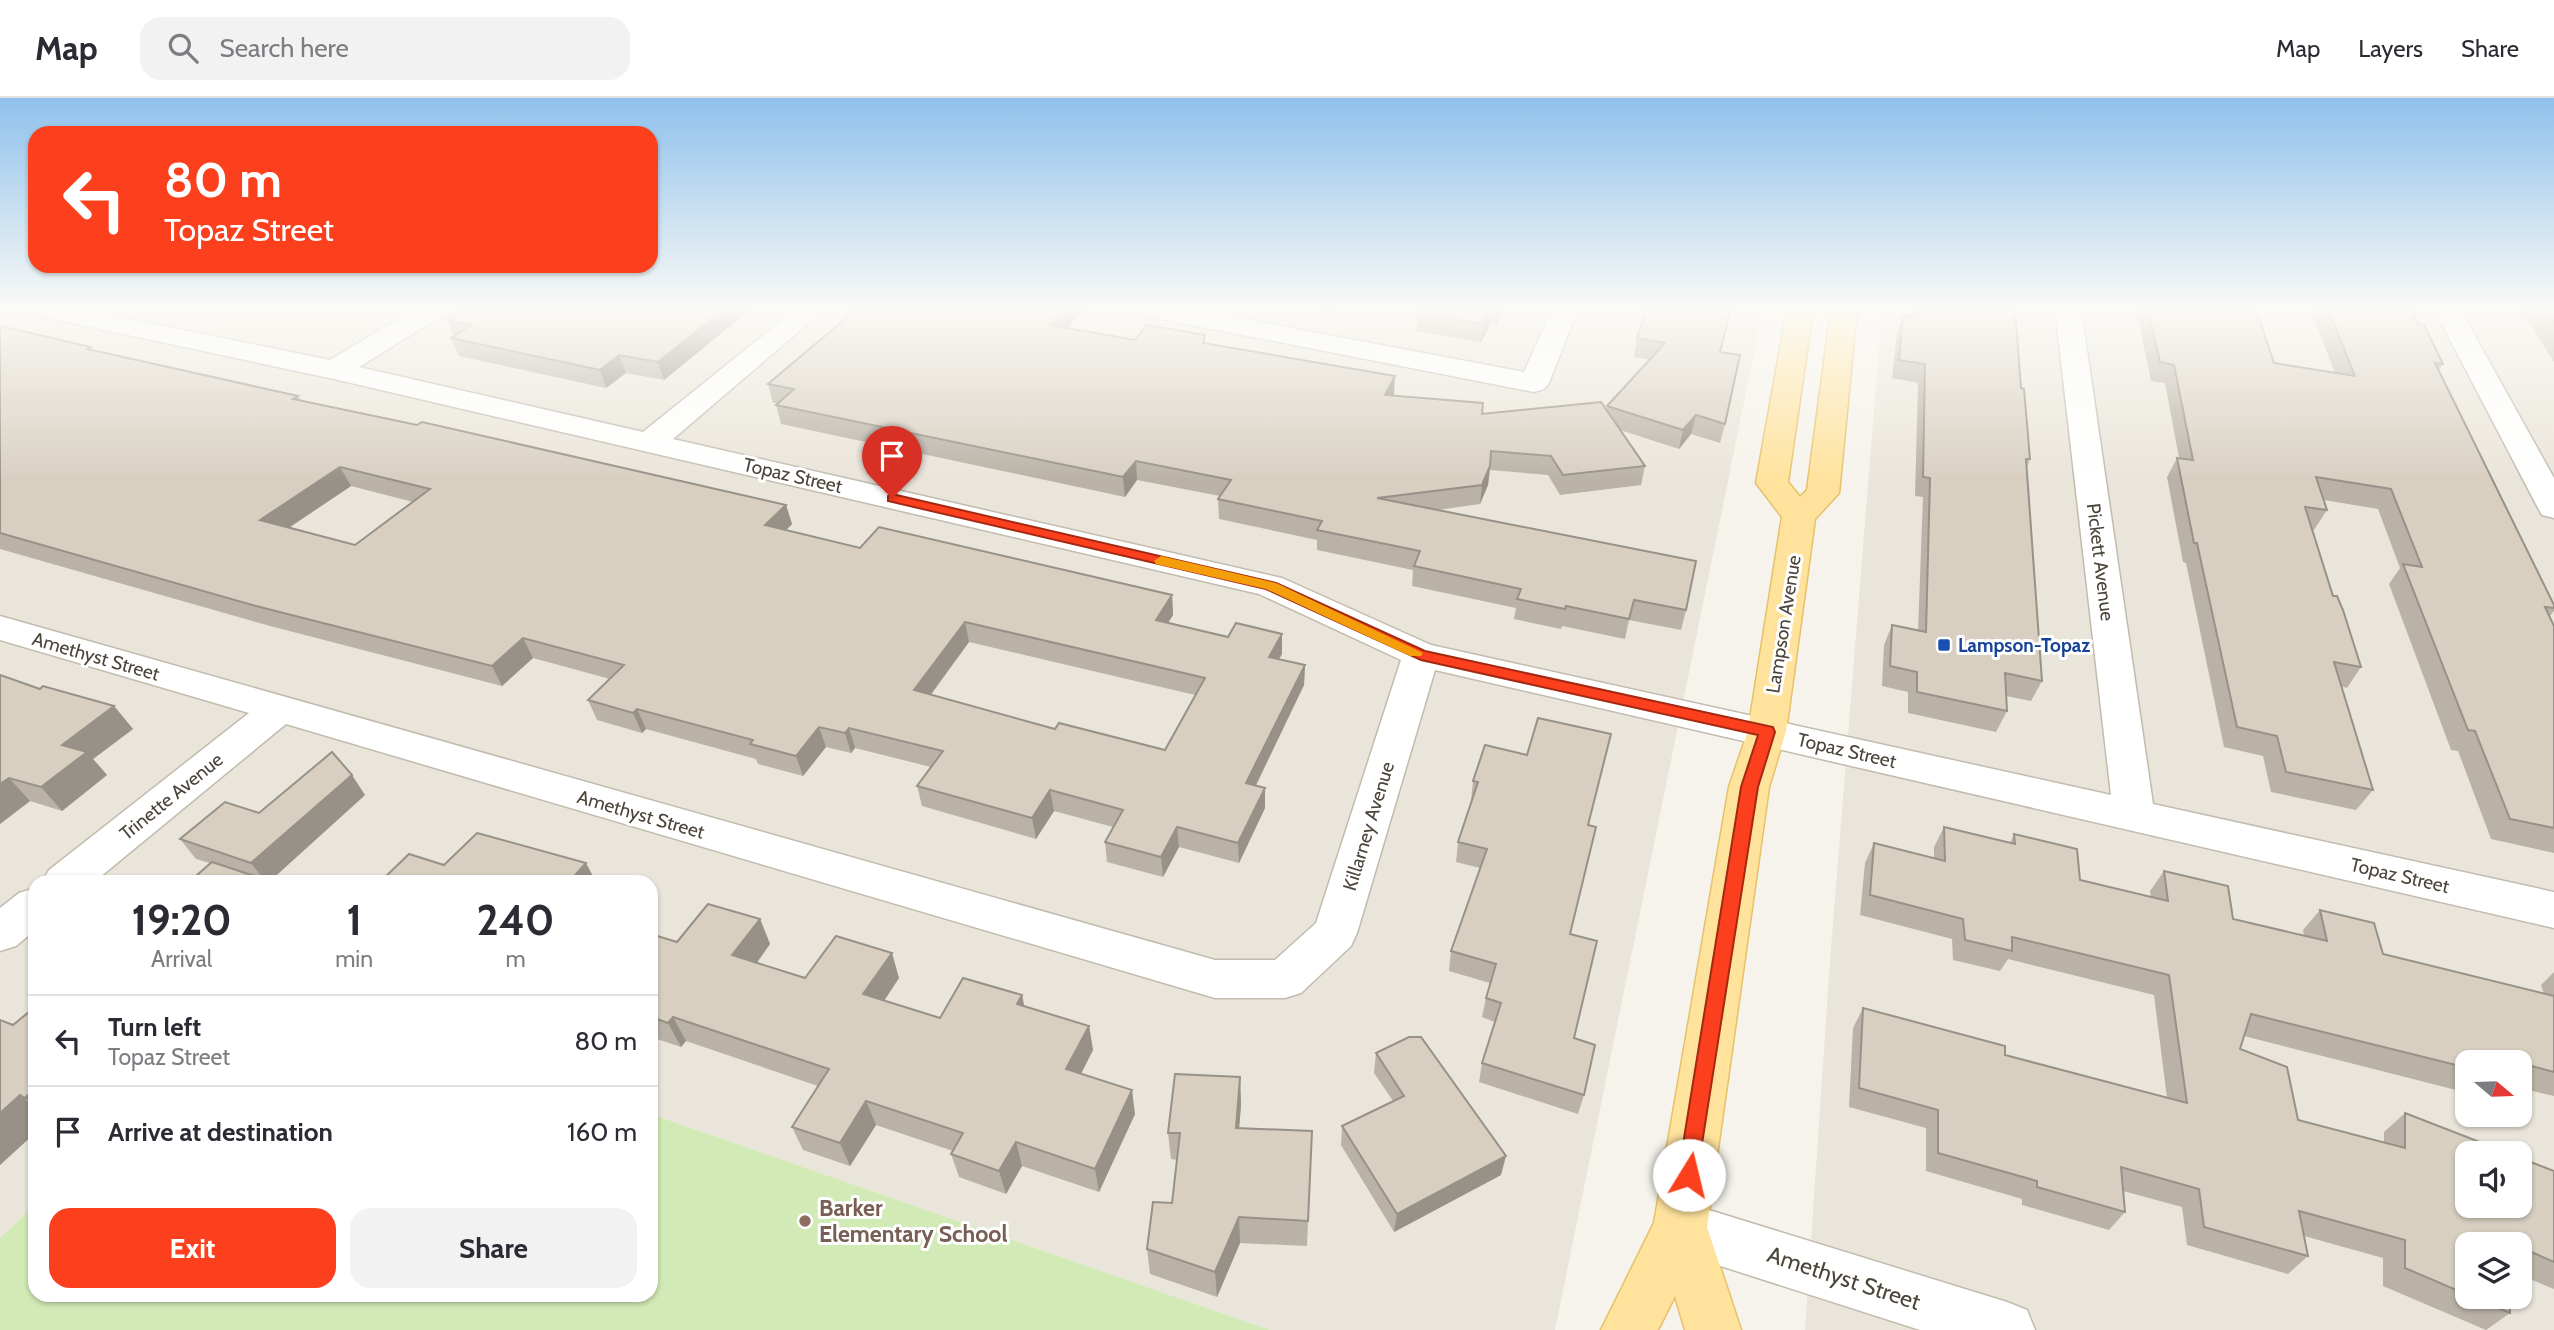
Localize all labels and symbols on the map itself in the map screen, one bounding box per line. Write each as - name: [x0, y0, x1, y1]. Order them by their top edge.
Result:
- pin: [862, 426, 922, 498]
- street label: Topaz Street: [741, 453, 845, 498]
- street label: Pickett Avenue: [2082, 502, 2119, 623]
- street label: Lampson Avenue: [1761, 553, 1806, 695]
- street label: Amethyst Street: [30, 627, 163, 686]
- place label: Lampson-Topaz: [1958, 634, 2090, 657]
- marker: Lampson-Topaz: [1936, 637, 1952, 653]
- street label: Topaz Street: [1795, 728, 1899, 773]
- street label: Trinette Avenue: [115, 748, 228, 845]
- street label: Killarney Avenue: [1338, 759, 1399, 893]
- street label: Amethyst Street: [575, 785, 708, 844]
- street label: Topaz Street: [2348, 853, 2452, 898]
- north arrow: [2455, 1050, 2532, 1127]
- position arrow: [1652, 1138, 1726, 1212]
- place label: Barker Elementary School: [819, 1194, 1007, 1248]
- marker: Barker Elementary School: [797, 1213, 813, 1229]
- street label: Amethyst Street: [1764, 1240, 1924, 1316]

